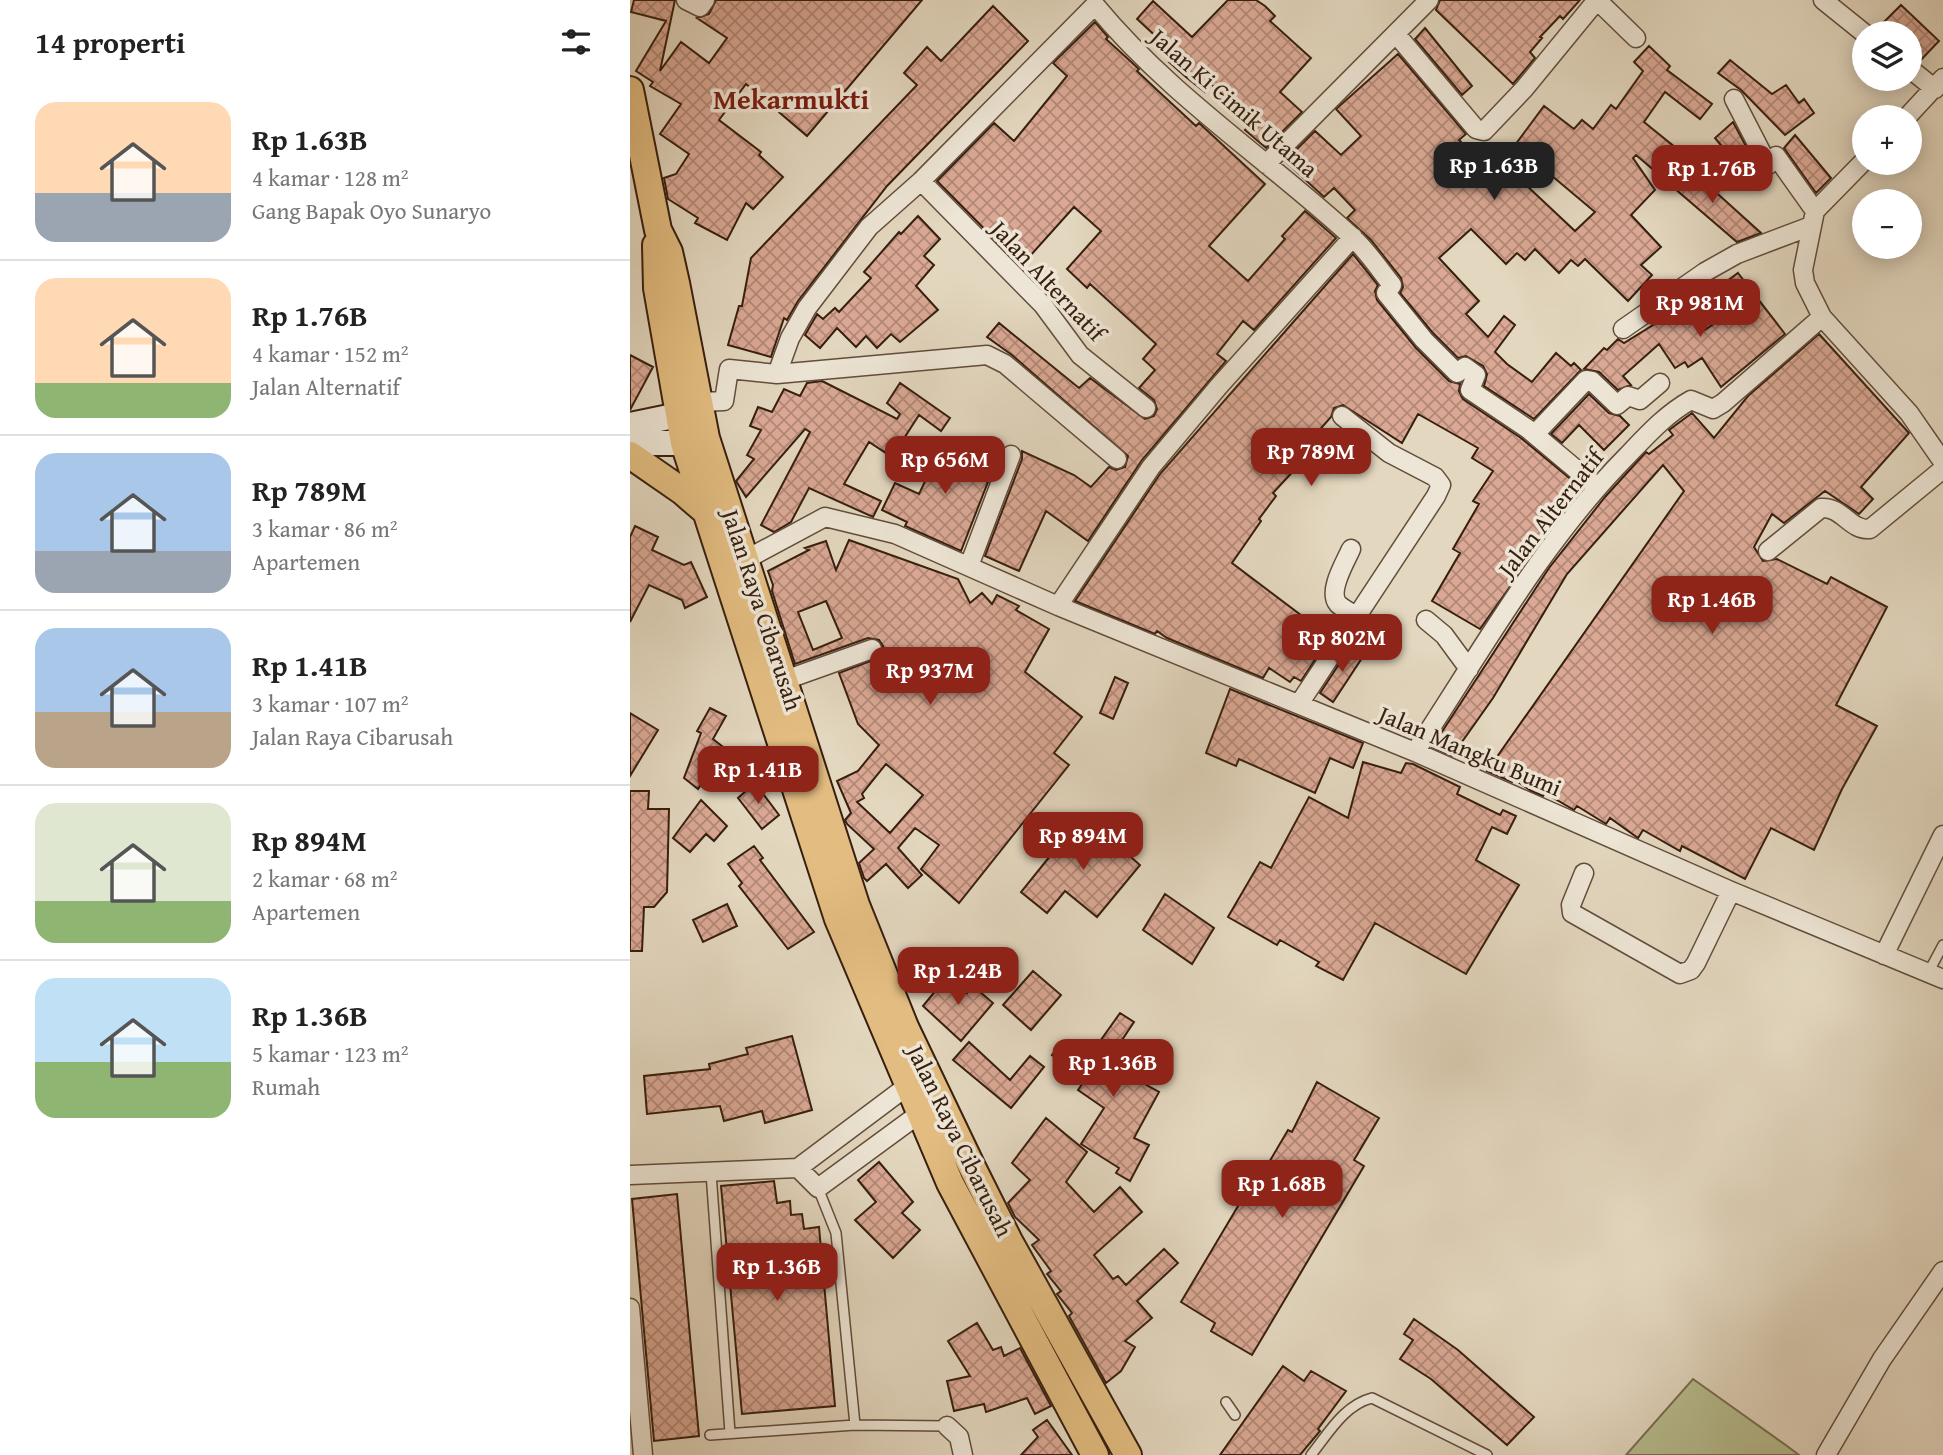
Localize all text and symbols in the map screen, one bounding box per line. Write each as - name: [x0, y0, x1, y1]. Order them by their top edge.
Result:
- street label: Jalan Ki Cimik Utama: [1141, 18, 1326, 186]
- text: 14 properti: [35, 20, 185, 64]
- map controls: [1852, 21, 1922, 259]
- button: layers: [1852, 21, 1922, 91]
- icon: filters: [557, 23, 595, 61]
- district label: Mekarmukti: [713, 78, 869, 119]
- button: +: [1852, 105, 1922, 175]
- text: Rp 1.63B: [252, 117, 368, 161]
- icon: home: [91, 130, 175, 214]
- pin: Rp 1.63B: [1422, 142, 1566, 202]
- pin: Rp 1.76B: [1640, 146, 1784, 205]
- text: Rp 1.63B: [1450, 148, 1538, 181]
- text: Rp 1.76B: [1668, 151, 1756, 184]
- text: 4 kamar · 128 m²: [252, 161, 409, 194]
- button: −: [1852, 189, 1922, 259]
- text: Gang Bapak Oyo Sunaryo: [252, 194, 491, 227]
- street label: Jalan Alternatif: [981, 210, 1115, 351]
- pin: Rp 981M: [1635, 280, 1765, 339]
- text: Rp 981M: [1656, 285, 1744, 318]
- text: Rp 1.76B: [252, 293, 368, 337]
- icon: home: [91, 306, 175, 390]
- text: 4 kamar · 152 m²: [252, 337, 409, 370]
- text: Jalan Alternatif: [252, 370, 400, 403]
- pin: Rp 789M: [1246, 428, 1376, 488]
- text: Rp 789M: [1267, 434, 1355, 467]
- pin: Rp 656M: [880, 436, 1010, 496]
- street label: Jalan Alternatif: [1487, 439, 1613, 587]
- text: Rp 656M: [901, 442, 989, 475]
- text: Rp 789M: [252, 468, 367, 512]
- icon: home: [91, 481, 175, 565]
- street label: Jalan Raya Cibarusah: [712, 502, 812, 716]
- text: 3 kamar · 86 m²: [252, 512, 398, 545]
- text: Apartemen: [252, 545, 360, 578]
- pin: Rp 1.46B: [1640, 576, 1784, 636]
- text: Rp 1.46B: [1668, 582, 1756, 615]
- pin: Rp 802M: [1277, 614, 1407, 674]
- text: Rp 802M: [1298, 620, 1386, 653]
- text: Rp 1.41B: [252, 643, 368, 687]
- pin: Rp 937M: [865, 648, 995, 707]
- text: Rp 937M: [886, 653, 974, 686]
- icon: home: [91, 656, 175, 740]
- text: 3 kamar · 107 m²: [252, 687, 409, 720]
- street label: Jalan Mangku Bumi: [1371, 695, 1567, 805]
- text: Jalan Raya Cibarusah: [252, 720, 453, 753]
- pin: Rp 1.41B: [686, 746, 830, 806]
- text: Rp 1.41B: [714, 752, 802, 785]
- pin: Rp 894M: [1018, 812, 1148, 872]
- text: Rp 894M: [252, 818, 367, 862]
- text: Rp 894M: [1039, 818, 1127, 851]
- icon: home: [91, 831, 175, 915]
- text: 2 kamar · 68 m²: [252, 862, 398, 895]
- text: Apartemen: [252, 895, 360, 928]
- pin: Rp 1.24B: [886, 948, 1030, 1007]
- text: Rp 1.24B: [914, 953, 1002, 986]
- text: Rp 1.36B: [252, 993, 368, 1037]
- icon: home: [91, 1006, 175, 1090]
- street label: Jalan Raya Cibarusah: [897, 1036, 1022, 1243]
- text: 5 kamar · 123 m²: [252, 1037, 409, 1070]
- pin: Rp 1.36B: [1041, 1040, 1185, 1099]
- text: Rp 1.36B: [1069, 1045, 1157, 1078]
- text: Rumah: [252, 1070, 320, 1103]
- pin: Rp 1.68B: [1210, 1160, 1354, 1220]
- text: Rp 1.68B: [1238, 1166, 1326, 1199]
- pin: Rp 1.36B: [705, 1244, 849, 1303]
- text: Rp 1.36B: [733, 1249, 821, 1282]

